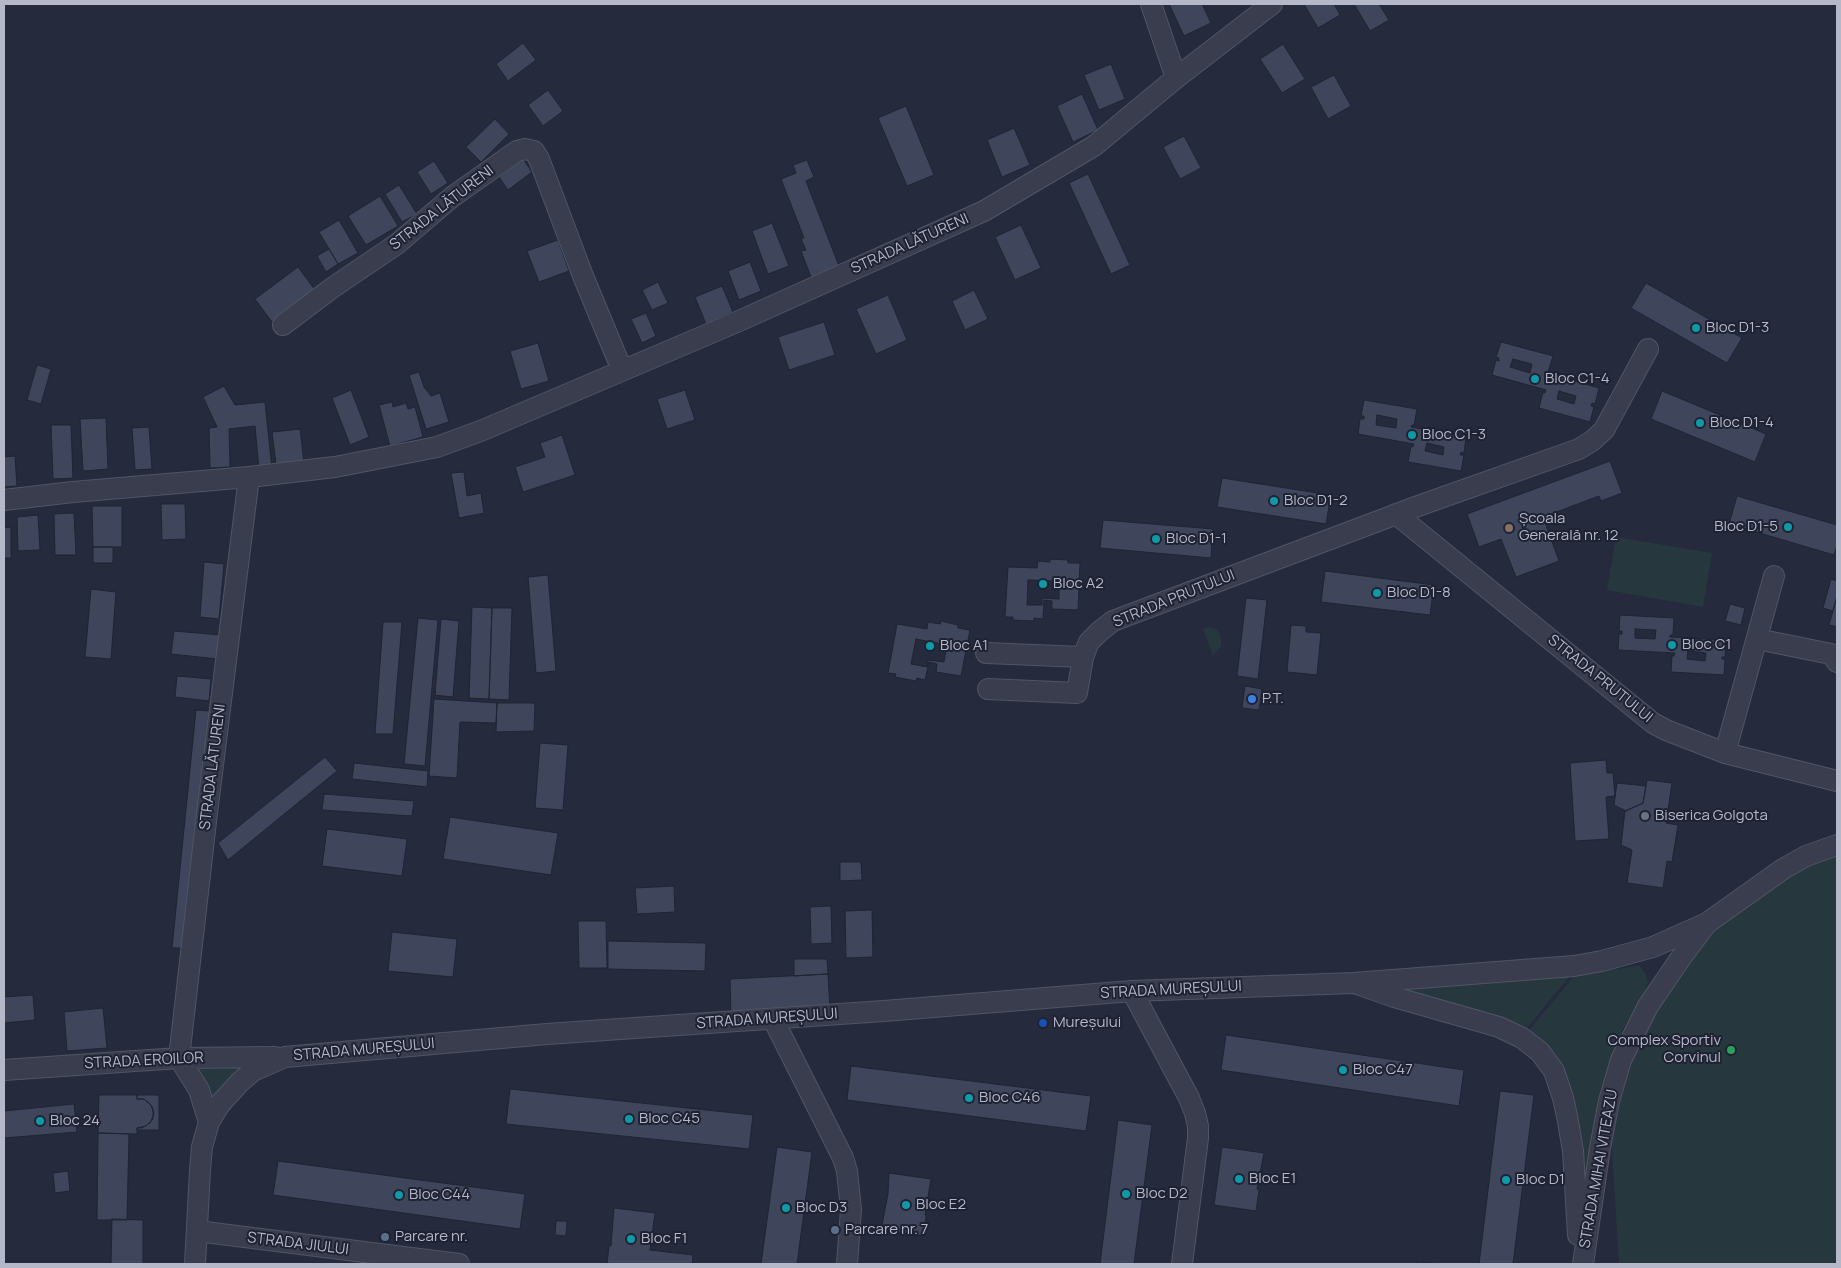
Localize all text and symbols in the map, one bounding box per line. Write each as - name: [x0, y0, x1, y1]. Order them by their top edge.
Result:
- street label: STRADA LĂTURENI: [386, 162, 498, 254]
- street label: STRADA LĂTURENI: [848, 210, 972, 278]
- place label: Bloc D1-3: [1706, 319, 1769, 337]
- marker: Bloc D1-3: [1690, 322, 1702, 334]
- place label: Bloc C1-4: [1545, 370, 1610, 388]
- marker: Bloc C1-4: [1529, 373, 1541, 385]
- place label: Bloc D1-4: [1710, 414, 1774, 432]
- marker: Bloc D1-4: [1694, 417, 1706, 429]
- place label: Bloc C1-3: [1422, 426, 1486, 444]
- marker: Bloc C1-3: [1406, 429, 1418, 441]
- place label: Bloc D1-2: [1284, 492, 1348, 510]
- marker: Bloc D1-2: [1268, 495, 1280, 507]
- place label: Școala Generală nr. 12: [1519, 510, 1618, 545]
- place label: Bloc D1-5: [1714, 518, 1778, 536]
- marker: Bloc D1-5: [1782, 521, 1794, 533]
- marker: Școala Generală nr. 12: [1503, 522, 1515, 534]
- place label: Bloc D1-1: [1166, 530, 1227, 548]
- marker: Bloc D1-1: [1150, 533, 1162, 545]
- street label: STRADA PRUTULUI: [1111, 566, 1237, 632]
- place label: Bloc A2: [1053, 575, 1104, 593]
- marker: Bloc A2: [1037, 578, 1049, 590]
- place label: Bloc D1-8: [1387, 584, 1451, 602]
- marker: Bloc D1-8: [1371, 587, 1383, 599]
- street label: STRADA PRUTULUI: [1544, 631, 1656, 727]
- place label: Bloc C1: [1682, 636, 1731, 654]
- place label: Bloc A1: [940, 637, 988, 655]
- marker: Bloc C1: [1666, 639, 1678, 651]
- marker: Bloc A1: [924, 640, 936, 652]
- place label: P.T.: [1262, 690, 1284, 708]
- marker: P.T.: [1246, 693, 1258, 705]
- street label: STRADA LĂTURENI: [196, 703, 230, 831]
- place label: Biserica Golgota: [1655, 807, 1768, 825]
- marker: Biserica Golgota: [1639, 810, 1651, 822]
- street label: STRADA MUREȘULUI: [1100, 977, 1242, 1003]
- street label: STRADA MUREȘULUI: [696, 1005, 838, 1033]
- place label: Mureșului: [1053, 1014, 1121, 1032]
- marker: Mureșului: [1037, 1017, 1049, 1029]
- place label: Complex Sportiv Corvinul: [1607, 1032, 1721, 1067]
- street label: STRADA MUREȘULUI: [293, 1035, 435, 1065]
- marker: Complex Sportiv Corvinul: [1725, 1044, 1737, 1056]
- street label: STRADA EROILOR: [84, 1049, 204, 1073]
- place label: Bloc C47: [1353, 1061, 1413, 1079]
- marker: Bloc C47: [1337, 1064, 1349, 1076]
- street label: STRADA MIHAI VITEAZU: [1576, 1088, 1622, 1250]
- place label: Bloc C46: [979, 1089, 1040, 1107]
- marker: Bloc C46: [963, 1092, 975, 1104]
- place label: Bloc C45: [639, 1110, 700, 1128]
- place label: Bloc 24: [50, 1112, 100, 1130]
- marker: Bloc C45: [623, 1113, 635, 1125]
- marker: Bloc 24: [34, 1115, 46, 1127]
- place label: Bloc E1: [1249, 1170, 1296, 1188]
- place label: Bloc D1: [1516, 1171, 1565, 1189]
- marker: Bloc E1: [1233, 1173, 1245, 1185]
- marker: Bloc D1: [1500, 1174, 1512, 1186]
- place label: Bloc D2: [1136, 1185, 1187, 1203]
- place label: Bloc C44: [409, 1186, 470, 1204]
- marker: Bloc D2: [1120, 1188, 1132, 1200]
- marker: Bloc C44: [393, 1189, 405, 1201]
- place label: Bloc E2: [916, 1196, 966, 1214]
- place label: Bloc D3: [796, 1199, 847, 1217]
- marker: Bloc E2: [900, 1199, 912, 1211]
- marker: Bloc D3: [780, 1202, 792, 1214]
- place label: Parcare nr. 7: [845, 1221, 928, 1239]
- marker: Parcare nr. 7: [829, 1224, 841, 1236]
- place label: Parcare nr.: [395, 1228, 468, 1246]
- street label: STRADA JIULUI: [246, 1229, 350, 1259]
- place label: Bloc F1: [641, 1230, 687, 1248]
- marker: Parcare nr.: [379, 1231, 391, 1243]
- marker: Bloc F1: [625, 1233, 637, 1245]

